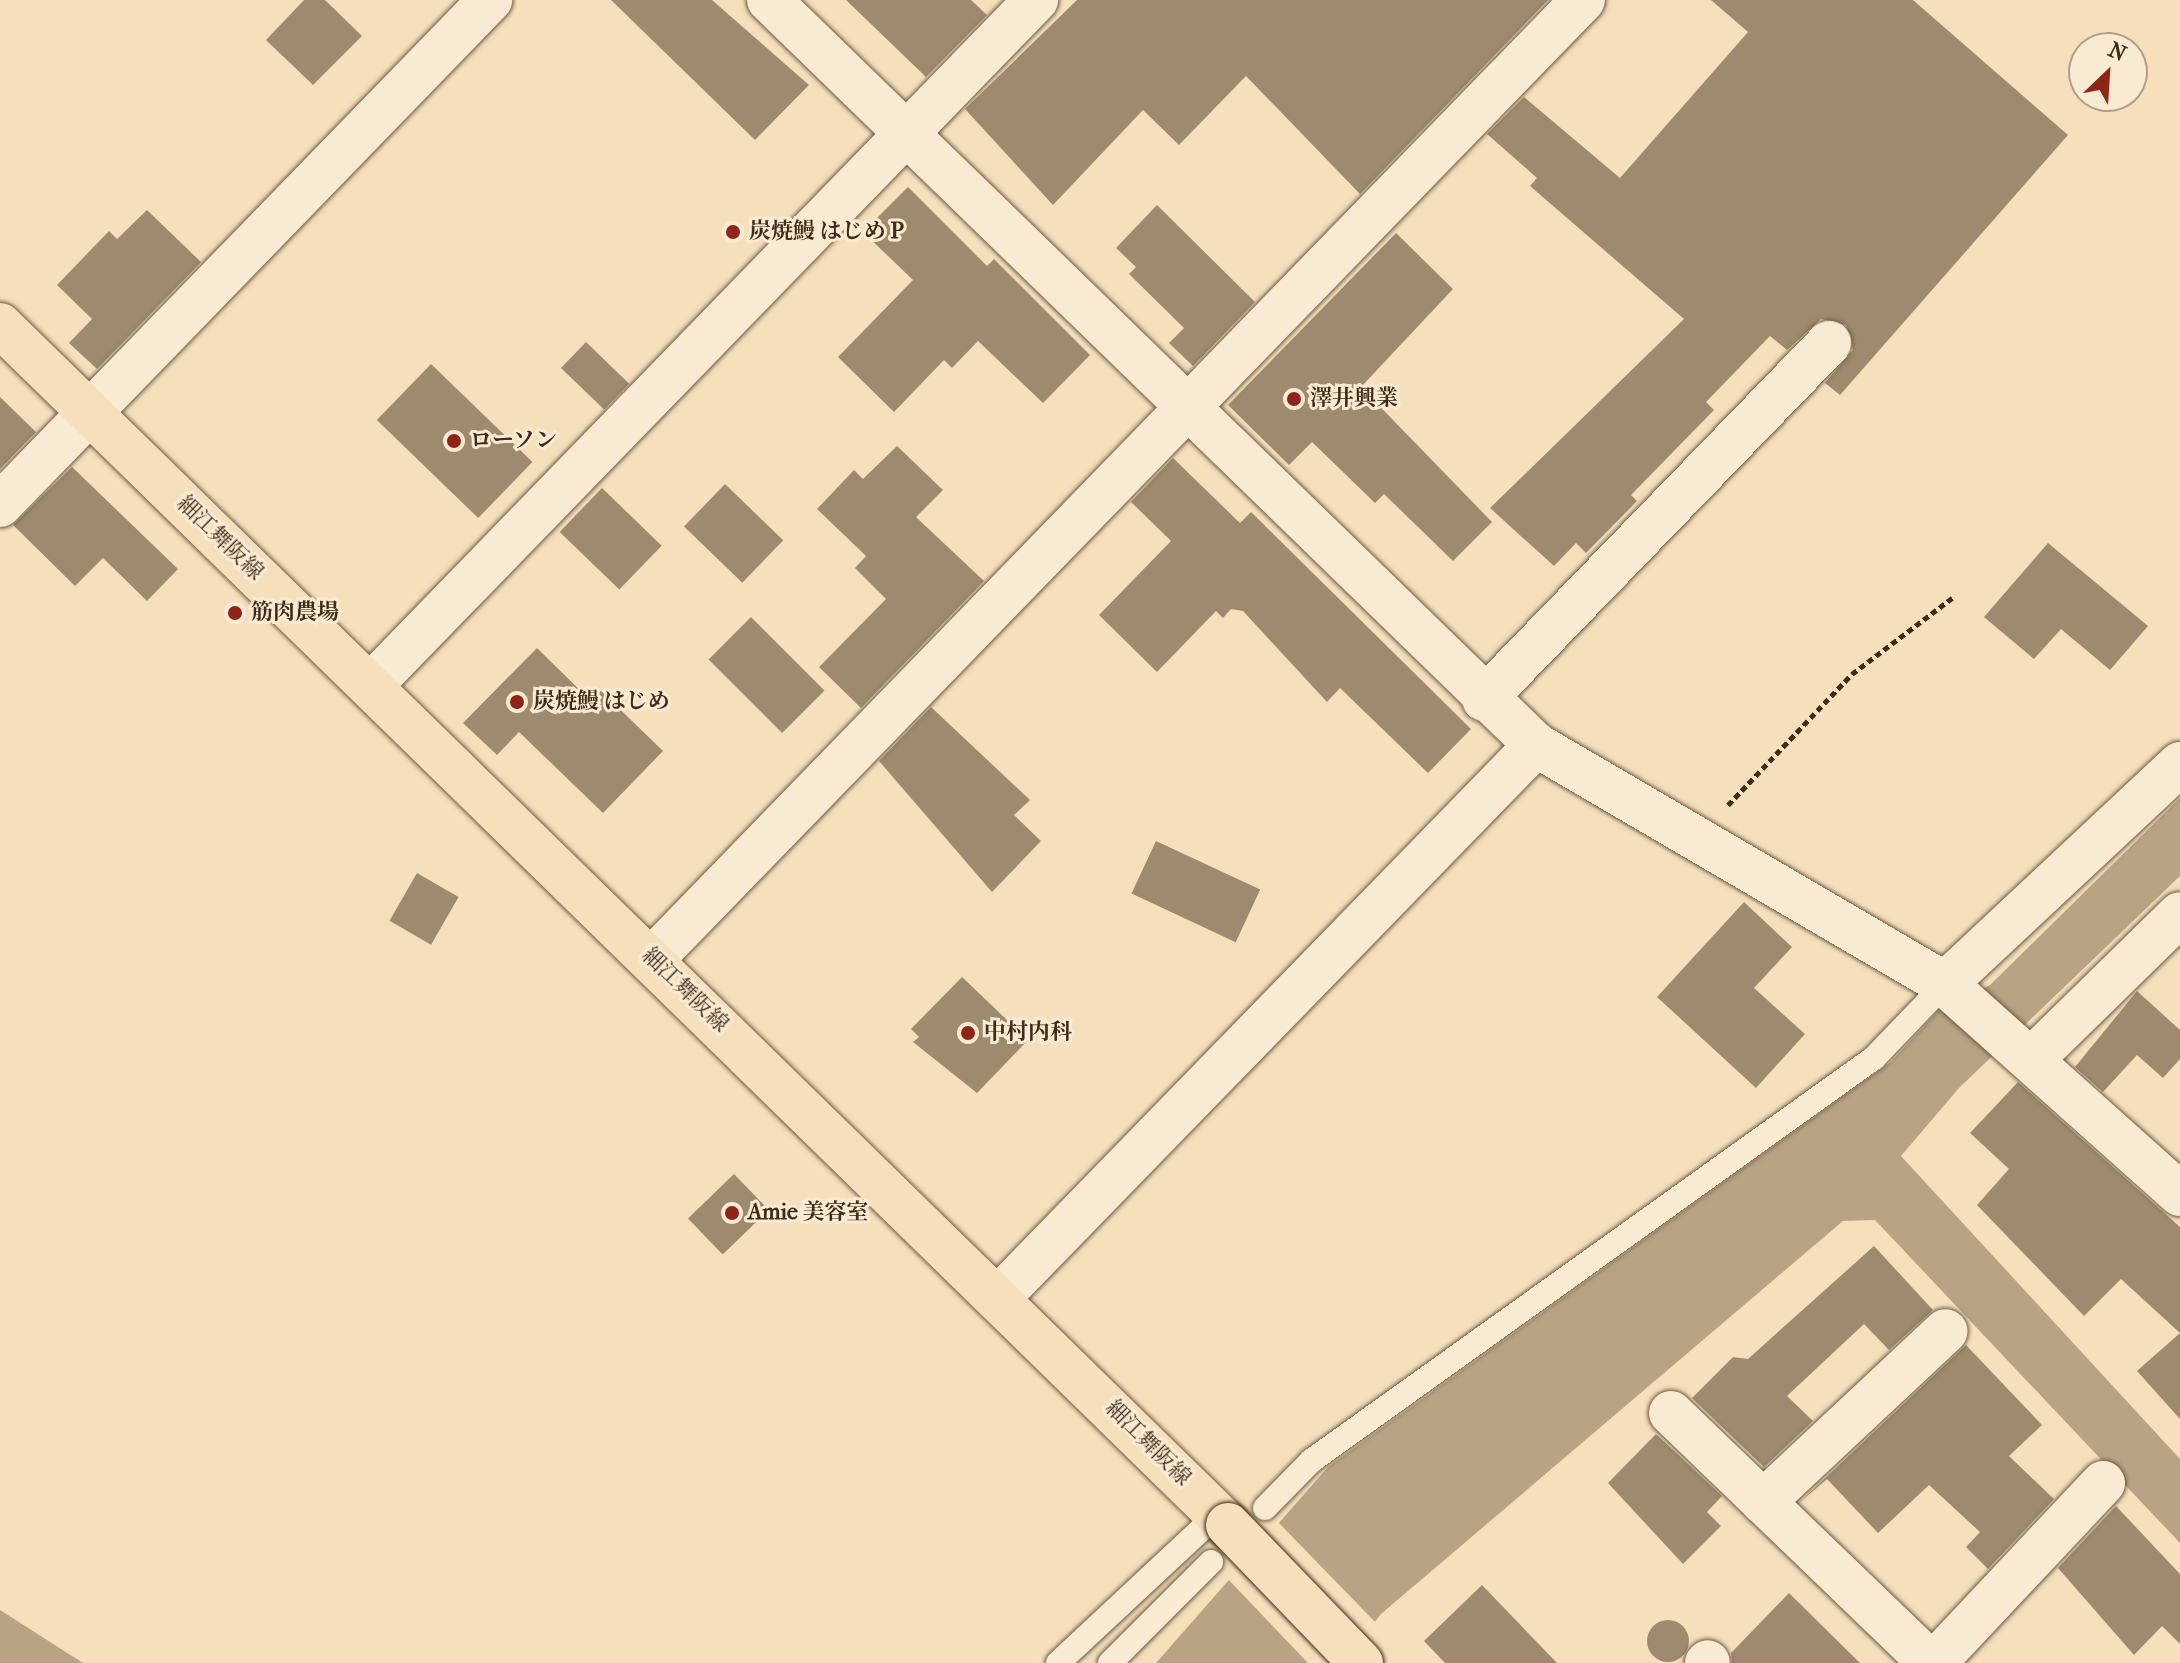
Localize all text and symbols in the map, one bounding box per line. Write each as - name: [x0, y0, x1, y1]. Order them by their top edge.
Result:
- north arrow: [2068, 32, 2148, 112]
- text: N: [2104, 37, 2130, 67]
- place label: 炭焼鰻 はじめ P: [749, 219, 904, 245]
- marker: 炭焼鰻 はじめ P: [724, 223, 742, 241]
- place label: 澤井興業: [1310, 386, 1398, 412]
- marker: 澤井興業: [1285, 390, 1303, 408]
- place label: ローソン: [470, 428, 558, 454]
- marker: ローソン: [445, 432, 463, 450]
- street label: 細江舞阪線: [171, 490, 269, 586]
- place label: 筋肉農場: [251, 600, 339, 626]
- marker: 筋肉農場: [226, 604, 244, 622]
- place label: 炭焼鰻 はじめ: [533, 689, 670, 715]
- marker: 炭焼鰻 はじめ: [508, 693, 526, 711]
- street label: 細江舞阪線: [636, 942, 734, 1038]
- place label: 中村内科: [984, 1020, 1072, 1046]
- marker: 中村内科: [959, 1024, 977, 1042]
- place label: Amie 美容室: [748, 1200, 868, 1226]
- marker: Amie 美容室: [723, 1204, 741, 1222]
- street label: 細江舞阪線: [1100, 1395, 1196, 1491]

